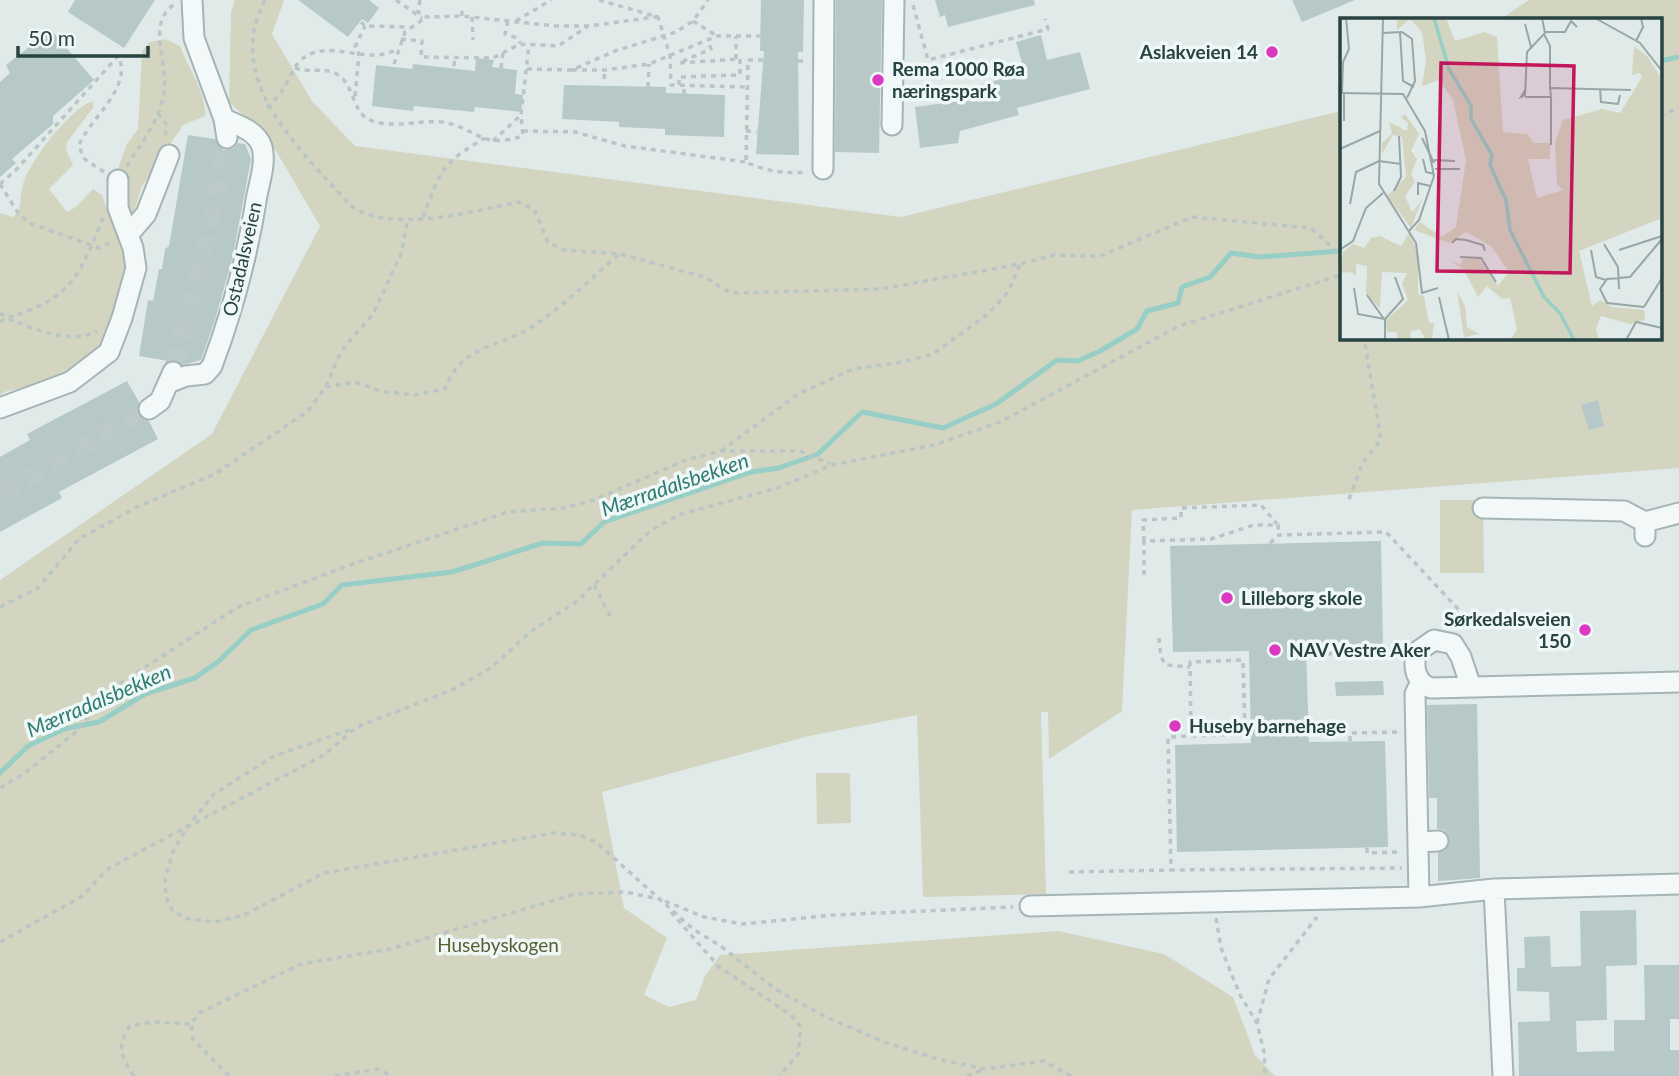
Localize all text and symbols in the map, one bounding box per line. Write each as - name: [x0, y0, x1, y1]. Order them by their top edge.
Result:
- scale bar: [18, 14, 147, 58]
- inset map: [1340, 18, 1662, 340]
- text: 50 m: [28, 25, 75, 50]
- place label: Aslakveien 14: [1139, 40, 1258, 63]
- marker: Aslakveien 14: [1264, 44, 1280, 60]
- place label: Rema 1000 Røa næringspark: [892, 57, 1025, 102]
- marker: Rema 1000 Røa næringspark: [870, 72, 886, 88]
- street label: Ostadalsveien: [217, 199, 266, 318]
- water label: Mærradalsbekken: [597, 447, 752, 521]
- place label: Lilleborg skole: [1241, 586, 1362, 609]
- marker: Lilleborg skole: [1219, 590, 1235, 606]
- place label: Sørkedalsveien 150: [1444, 607, 1571, 652]
- marker: Sørkedalsveien 150: [1577, 622, 1593, 638]
- place label: NAV Vestre Aker: [1289, 638, 1431, 661]
- marker: NAV Vestre Aker: [1267, 642, 1283, 658]
- water label: Mærradalsbekken: [22, 658, 174, 741]
- place label: Huseby barnehage: [1189, 714, 1346, 737]
- marker: Huseby barnehage: [1167, 718, 1183, 734]
- park label: Husebyskogen: [437, 933, 559, 956]

